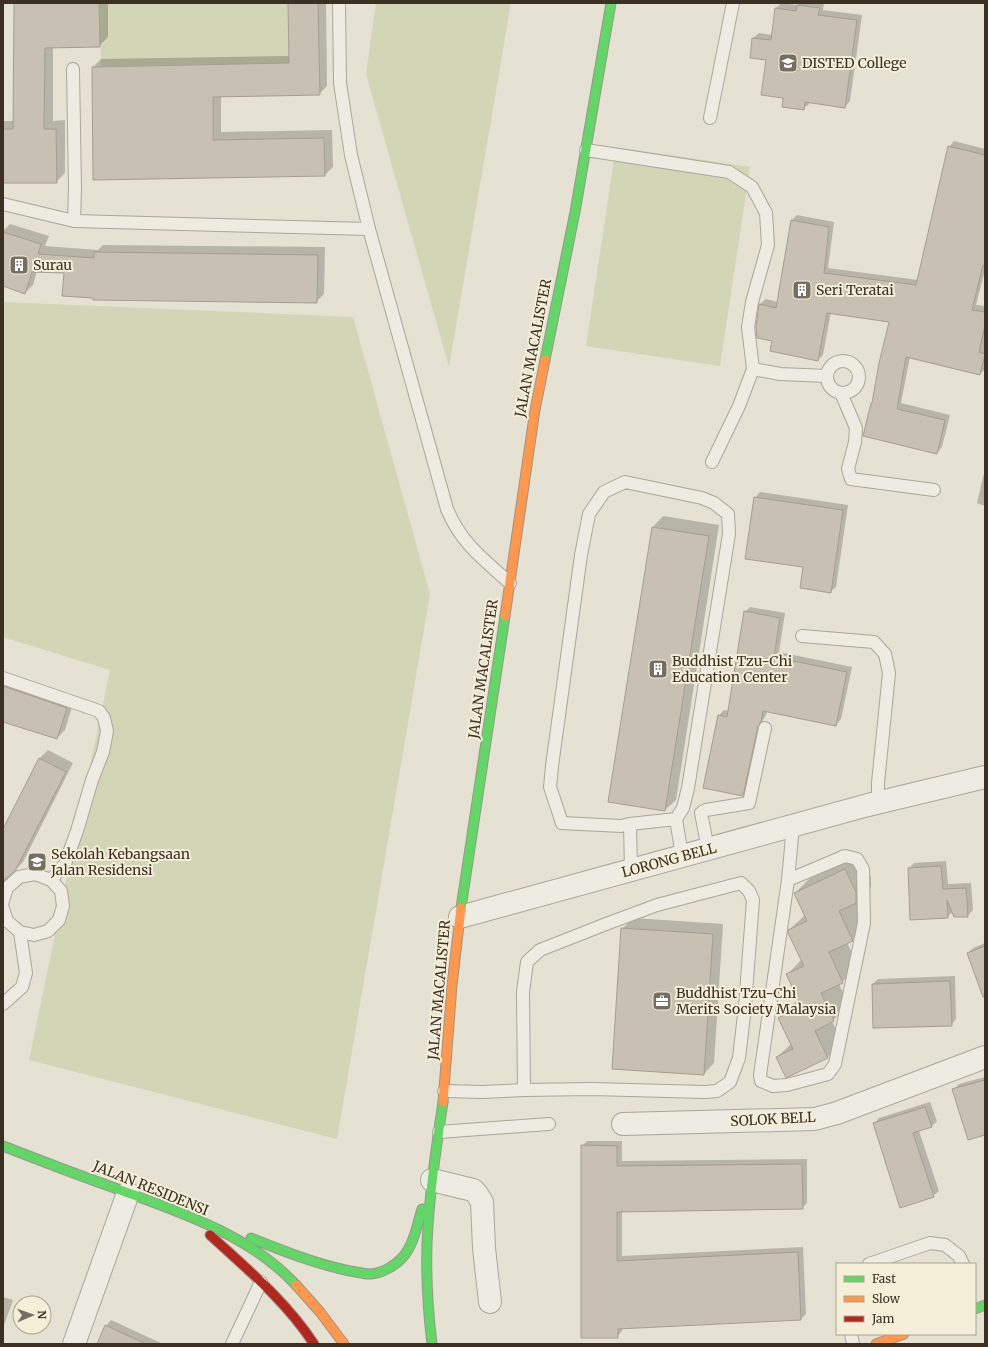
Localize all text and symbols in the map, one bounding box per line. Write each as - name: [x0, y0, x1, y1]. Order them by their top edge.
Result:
- school or university icon: DISTED College: [777, 52, 799, 74]
- place label: DISTED College: [802, 54, 906, 72]
- building icon: Surau: [8, 254, 30, 276]
- place label: Surau: [33, 256, 72, 274]
- street label: JALAN MACALISTER: [511, 277, 555, 420]
- building icon: Seri Teratai: [791, 279, 813, 301]
- place label: Seri Teratai: [816, 281, 894, 299]
- street label: JALAN MACALISTER: [464, 598, 502, 741]
- place label: Buddhist Tzu-Chi Education Center: [672, 652, 793, 686]
- building icon: Buddhist Tzu-Chi Education Center: [647, 658, 669, 680]
- street label: LORONG BELL: [619, 839, 719, 881]
- place label: Sekolah Kebangsaan Jalan Residensi: [50, 845, 190, 879]
- school or university icon: Sekolah Kebangsaan Jalan Residensi: [26, 851, 48, 873]
- street label: JALAN MACALISTER: [424, 919, 454, 1062]
- place label: Buddhist Tzu-Chi Merits Society Malaysia: [676, 984, 837, 1018]
- office icon: Buddhist Tzu-Chi Merits Society Malaysia: [651, 990, 673, 1012]
- street label: SOLOK BELL: [730, 1108, 816, 1130]
- street label: JALAN RESIDENSI: [90, 1156, 211, 1219]
- legend: [836, 1263, 976, 1335]
- text: Fast: [872, 1271, 896, 1286]
- text: Slow: [872, 1291, 901, 1306]
- north arrow: [12, 1295, 52, 1335]
- text: N: [35, 1310, 49, 1320]
- text: Jam: [871, 1311, 895, 1326]

